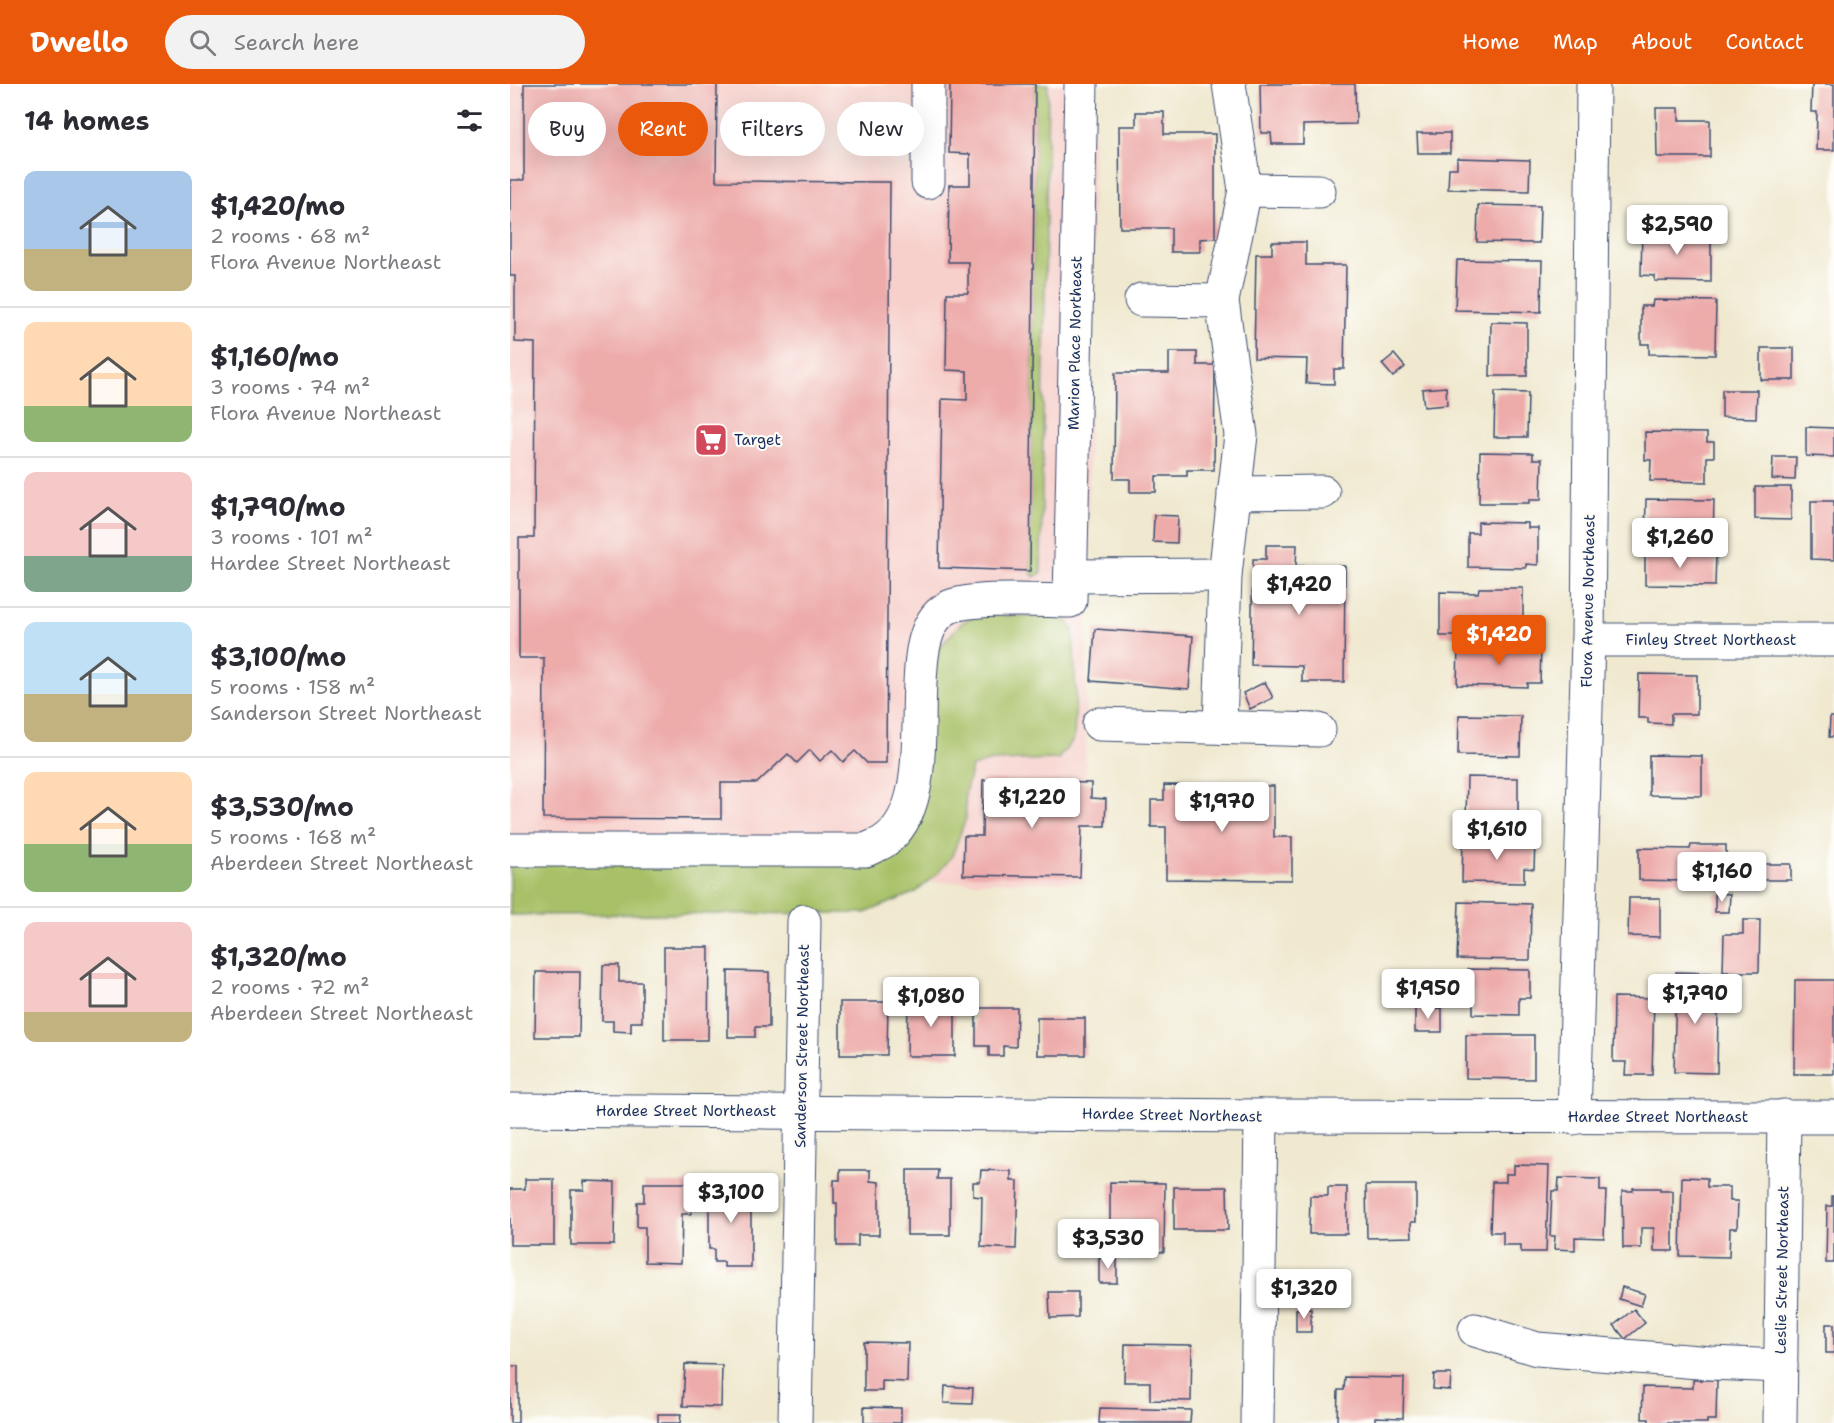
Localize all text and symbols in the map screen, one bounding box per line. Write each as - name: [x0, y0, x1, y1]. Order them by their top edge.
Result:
- search box: [165, 15, 585, 69]
- text: Dwello: [30, 23, 129, 61]
- icon: search: [186, 26, 219, 59]
- text: Search here: [234, 28, 360, 57]
- text: Home: [1462, 28, 1520, 56]
- text: Map: [1553, 28, 1598, 56]
- text: About: [1631, 28, 1692, 56]
- text: Contact: [1725, 28, 1804, 56]
- chip: Buy: [528, 102, 606, 156]
- chip: Rent: [618, 102, 708, 156]
- chip: Filters: [720, 102, 825, 156]
- chip: New: [837, 102, 924, 156]
- text: 14 homes: [24, 103, 150, 138]
- icon: filters: [453, 104, 486, 137]
- text: $1,420/mo: [210, 188, 345, 223]
- icon: home: [72, 195, 144, 267]
- pin: $2,590: [1628, 205, 1726, 256]
- text: $2,590: [1641, 211, 1713, 237]
- text: 2 rooms · 68 m²: [210, 223, 370, 249]
- text: Flora Avenue Northeast: [210, 249, 441, 275]
- street label: Marion Place Northeast: [1063, 256, 1087, 430]
- text: $1,160/mo: [210, 339, 339, 374]
- icon: home: [72, 346, 144, 418]
- text: 3 rooms · 74 m²: [210, 374, 370, 400]
- text: Flora Avenue Northeast: [210, 400, 441, 426]
- supermarket icon: Target: [693, 422, 729, 458]
- place label: Target: [734, 430, 781, 450]
- text: $1,790/mo: [210, 489, 346, 524]
- icon: home: [72, 496, 144, 568]
- street label: Flora Avenue Northeast: [1576, 514, 1600, 688]
- pin: $1,260: [1631, 518, 1729, 569]
- text: 3 rooms · 101 m²: [210, 524, 373, 550]
- text: $1,260: [1646, 524, 1714, 550]
- text: Hardee Street Northeast: [210, 550, 451, 576]
- pin: $1,420: [1250, 565, 1348, 616]
- text: $1,420: [1266, 571, 1332, 597]
- pin: $1,420: [1450, 615, 1548, 666]
- text: $1,420: [1466, 621, 1532, 647]
- street label: Finley Street Northeast: [1626, 630, 1796, 650]
- text: $3,100/mo: [210, 639, 347, 674]
- icon: home: [72, 646, 144, 718]
- text: 5 rooms · 158 m²: [210, 674, 375, 700]
- text: Sanderson Street Northeast: [210, 700, 482, 726]
- pin: $1,220: [983, 778, 1081, 829]
- pin: $1,970: [1173, 782, 1271, 833]
- text: $1,220: [998, 784, 1066, 810]
- text: $1,970: [1189, 788, 1255, 814]
- text: $3,530/mo: [210, 789, 354, 824]
- icon: home: [72, 796, 144, 868]
- pin: $1,610: [1448, 810, 1546, 861]
- text: $1,610: [1466, 816, 1528, 842]
- text: 5 rooms · 168 m²: [210, 824, 376, 850]
- text: Aberdeen Street Northeast: [210, 850, 473, 876]
- pin: $1,160: [1673, 852, 1771, 903]
- text: $1,160: [1691, 858, 1753, 884]
- text: $1,320/mo: [210, 939, 347, 974]
- street label: Sanderson Street Northeast: [790, 944, 814, 1148]
- icon: home: [72, 946, 144, 1018]
- pin: $1,950: [1379, 969, 1477, 1020]
- text: 2 rooms · 72 m²: [210, 974, 369, 1000]
- pin: $1,790: [1646, 974, 1744, 1025]
- text: $1,950: [1396, 975, 1460, 1001]
- pin: $1,080: [882, 977, 980, 1028]
- text: $1,790: [1662, 980, 1728, 1006]
- text: $1,080: [897, 983, 965, 1009]
- text: Aberdeen Street Northeast: [210, 1000, 473, 1026]
- street label: Hardee Street Northeast: [596, 1101, 776, 1121]
- street label: Hardee Street Northeast: [1082, 1103, 1262, 1127]
- street label: Hardee Street Northeast: [1568, 1107, 1748, 1127]
- pin: $3,100: [682, 1173, 780, 1224]
- text: $3,100: [698, 1179, 765, 1205]
- street label: Leslie Street Northeast: [1771, 1186, 1793, 1354]
- pin: $3,530: [1059, 1219, 1157, 1270]
- text: $3,530: [1072, 1225, 1144, 1251]
- pin: $1,320: [1255, 1269, 1353, 1320]
- text: $1,320: [1270, 1275, 1338, 1301]

